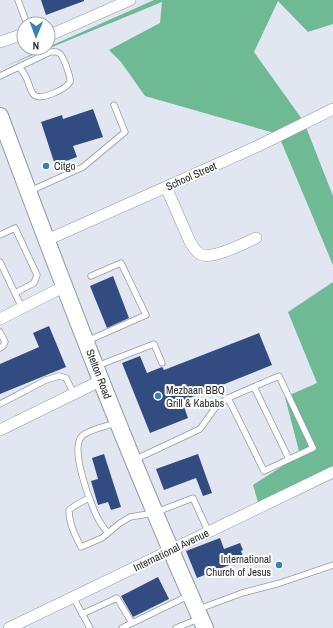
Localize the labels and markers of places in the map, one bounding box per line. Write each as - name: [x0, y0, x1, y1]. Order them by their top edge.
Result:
- place label: Citgo: [54, 159, 76, 173]
- marker: Citgo: [41, 161, 51, 171]
- place label: Mezbaan BBQ Grill & Kababs: [166, 383, 225, 410]
- marker: Mezbaan BBQ Grill & Kababs: [153, 391, 163, 401]
- place label: International Church of Jesus: [206, 552, 271, 579]
- marker: International Church of Jesus: [274, 560, 284, 570]

